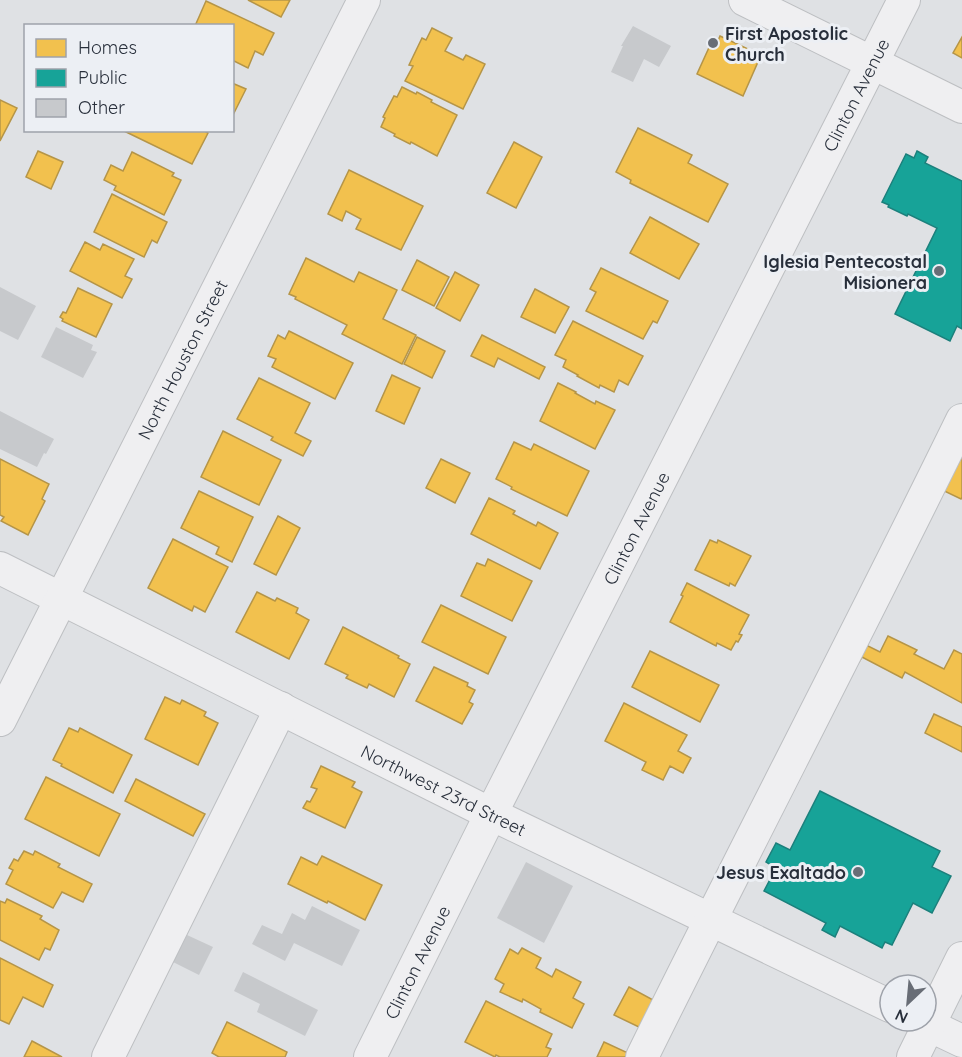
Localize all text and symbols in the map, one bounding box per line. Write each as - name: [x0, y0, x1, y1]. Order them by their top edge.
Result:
- place label: First Apostolic Church: [725, 22, 848, 66]
- legend: [24, 24, 234, 132]
- street label: Clinton Avenue: [818, 34, 894, 155]
- text: Homes: [78, 36, 137, 59]
- marker: First Apostolic Church: [706, 36, 720, 50]
- text: Public: [78, 66, 127, 89]
- text: Other: [78, 96, 125, 119]
- place label: Iglesia Pentecostal Misionera: [763, 250, 927, 294]
- marker: Iglesia Pentecostal Misionera: [932, 264, 946, 278]
- street label: North Houston Street: [132, 276, 232, 443]
- street label: Clinton Avenue: [598, 468, 674, 589]
- street label: Northwest 23rd Street: [357, 739, 530, 841]
- place label: Jesus Exaltado: [716, 861, 846, 884]
- marker: Jesus Exaltado: [851, 865, 865, 879]
- street label: Clinton Avenue: [379, 901, 455, 1023]
- north arrow: [878, 973, 938, 1033]
- text: N: [892, 1005, 911, 1028]

